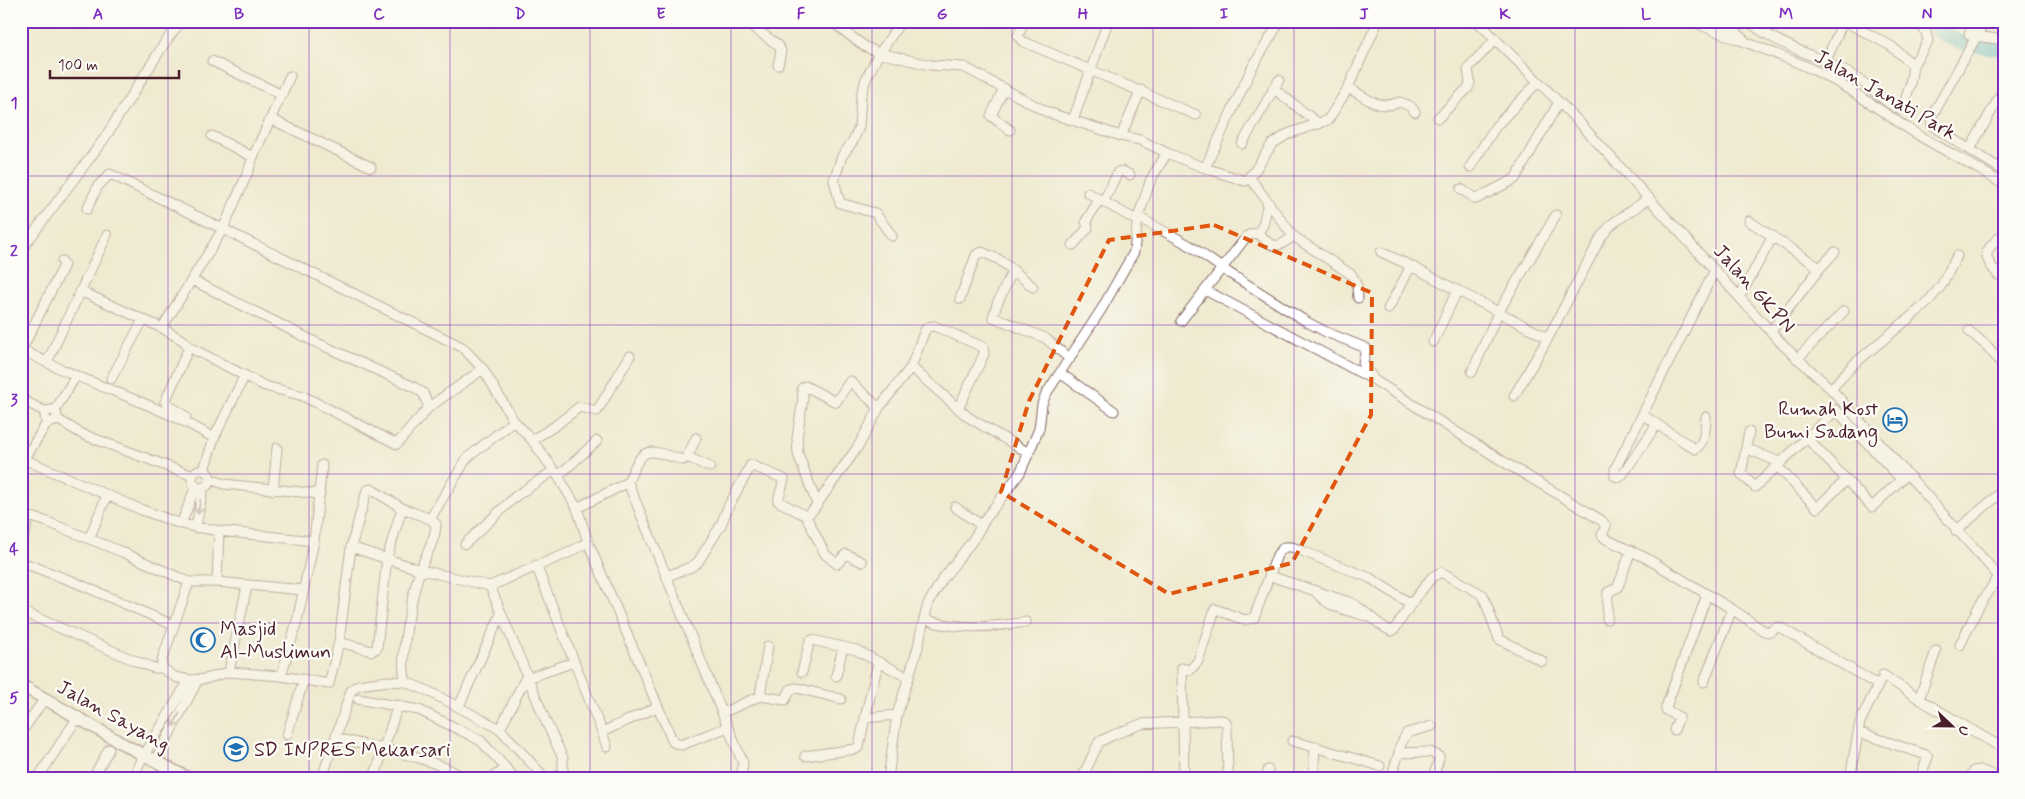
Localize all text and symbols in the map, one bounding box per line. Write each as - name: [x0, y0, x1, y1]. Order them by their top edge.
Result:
- text: A: [93, 4, 103, 25]
- text: B: [234, 4, 244, 25]
- text: C: [373, 4, 385, 25]
- text: D: [514, 4, 526, 25]
- text: E: [656, 4, 666, 25]
- text: F: [797, 4, 806, 25]
- text: G: [937, 4, 948, 25]
- text: H: [1078, 4, 1089, 25]
- text: I: [1220, 4, 1229, 25]
- text: J: [1359, 4, 1369, 25]
- text: K: [1499, 4, 1511, 25]
- text: L: [1641, 4, 1652, 25]
- text: M: [1779, 4, 1793, 25]
- text: N: [1922, 4, 1932, 25]
- street label: Jalan Janati Park: [1809, 44, 1961, 147]
- scale bar: [50, 48, 179, 80]
- text: 100 m: [58, 56, 98, 76]
- text: 1: [10, 93, 18, 114]
- street label: Jalan GKPN: [1707, 239, 1801, 339]
- text: 2: [10, 241, 18, 262]
- text: 3: [10, 390, 18, 411]
- place label: Rumah Kost Bumi Sadang: [1764, 396, 1878, 447]
- hotel icon: Rumah Kost Bumi Sadang: [1882, 407, 1908, 433]
- one-way arrow: [194, 499, 204, 515]
- text: 4: [9, 539, 19, 560]
- place label: Masjid Al-Muslimun: [220, 616, 331, 666]
- mosque icon: Masjid Al-Muslimun: [190, 627, 216, 653]
- street label: Jalan Sayang: [52, 674, 175, 759]
- text: 5: [9, 688, 19, 709]
- north arrow: [1928, 702, 1978, 752]
- one-way arrow: [171, 713, 181, 728]
- text: U: [1953, 723, 1973, 738]
- school or university icon: SD INPRES Mekarsari: [223, 736, 249, 762]
- place label: SD INPRES Mekarsari: [254, 737, 450, 764]

